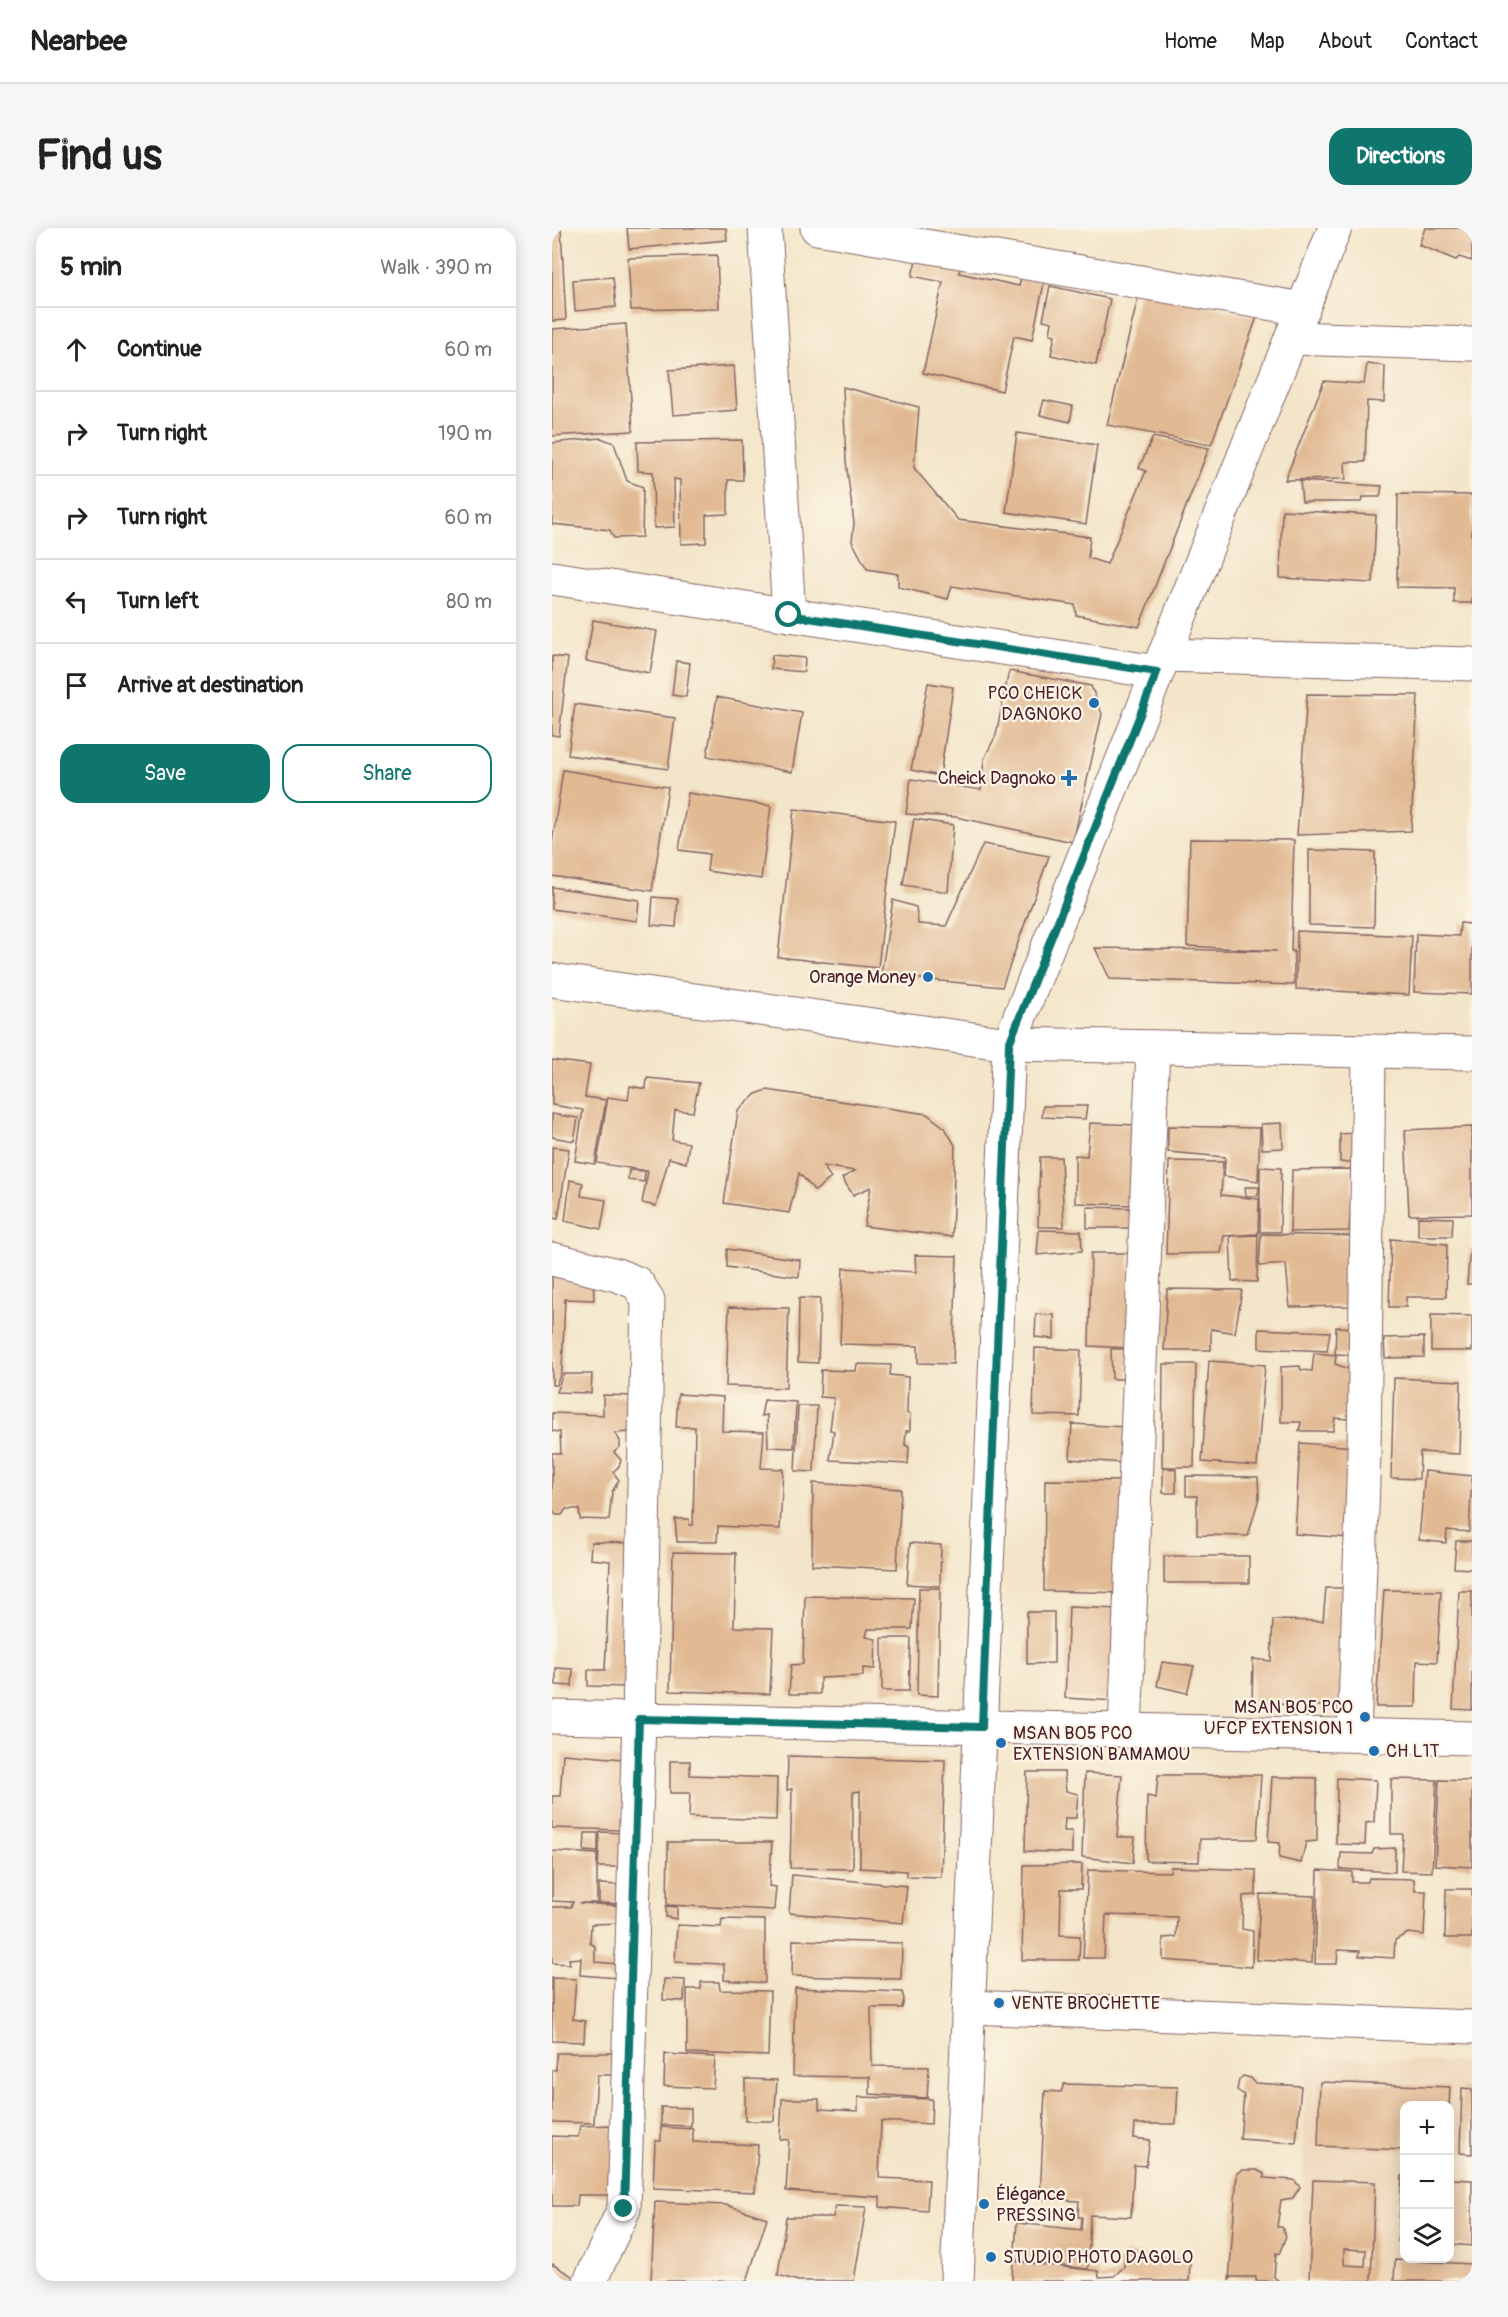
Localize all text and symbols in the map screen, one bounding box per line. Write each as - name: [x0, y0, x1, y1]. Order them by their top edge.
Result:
- text: Nearbee: [30, 24, 127, 59]
- text: Home: [1164, 28, 1217, 55]
- text: Map: [1250, 28, 1285, 55]
- text: About: [1318, 28, 1372, 55]
- text: Contact: [1405, 28, 1478, 55]
- button: Directions: [1329, 128, 1472, 185]
- text: Find us: [36, 130, 162, 182]
- text: 5 min: [60, 251, 122, 283]
- text: Walk · 390 m: [380, 255, 492, 280]
- icon: ahead: [60, 333, 93, 366]
- text: Continue: [117, 335, 201, 363]
- text: 60 m: [445, 337, 492, 362]
- icon: right: [60, 417, 93, 450]
- text: Turn right: [117, 419, 207, 447]
- text: 190 m: [438, 421, 492, 446]
- icon: right: [60, 501, 93, 534]
- text: Turn right: [117, 503, 207, 531]
- text: 60 m: [445, 505, 492, 530]
- icon: left: [60, 585, 93, 618]
- text: Turn left: [117, 587, 199, 615]
- text: 80 m: [446, 589, 492, 614]
- route start: [775, 601, 801, 627]
- icon: arrive: [60, 669, 93, 702]
- text: Arrive at destination: [117, 671, 303, 699]
- place label: PCO CHEICK DAGNOKO: [987, 682, 1082, 726]
- marker: PCO CHEICK DAGNOKO: [1087, 696, 1101, 710]
- button: Save: [60, 744, 270, 803]
- button: Share: [282, 744, 492, 803]
- place label: Cheick Dagnoko: [938, 767, 1056, 790]
- marker: Cheick Dagnoko: [1060, 769, 1078, 787]
- place label: Orange Money: [809, 966, 916, 989]
- marker: Orange Money: [921, 970, 935, 984]
- place label: MSAN B05 PCO UFCP EXTENSION 1: [1204, 1696, 1353, 1740]
- marker: MSAN B05 PCO UFCP EXTENSION 1: [1358, 1710, 1372, 1724]
- place label: MSAN B05 PCO EXTENSION BAMAMOU: [1013, 1722, 1190, 1766]
- marker: MSAN B05 PCO EXTENSION BAMAMOU: [994, 1736, 1008, 1750]
- place label: CH L1T: [1386, 1740, 1440, 1763]
- marker: CH L1T: [1367, 1744, 1381, 1758]
- place label: VENTE BROCHETTE: [1011, 1992, 1160, 2015]
- marker: VENTE BROCHETTE: [992, 1996, 1006, 2010]
- map controls: [1400, 2101, 1454, 2263]
- button: +: [1400, 2101, 1454, 2155]
- button: −: [1400, 2155, 1454, 2209]
- place label: Élégance PRESSING: [996, 2183, 1076, 2227]
- route end: [610, 2195, 636, 2221]
- marker: Élégance PRESSING: [977, 2197, 991, 2211]
- button: layers: [1400, 2209, 1454, 2263]
- place label: STUDIO PHOTO DAGOLO: [1003, 2246, 1193, 2269]
- marker: STUDIO PHOTO DAGOLO: [984, 2250, 998, 2264]

